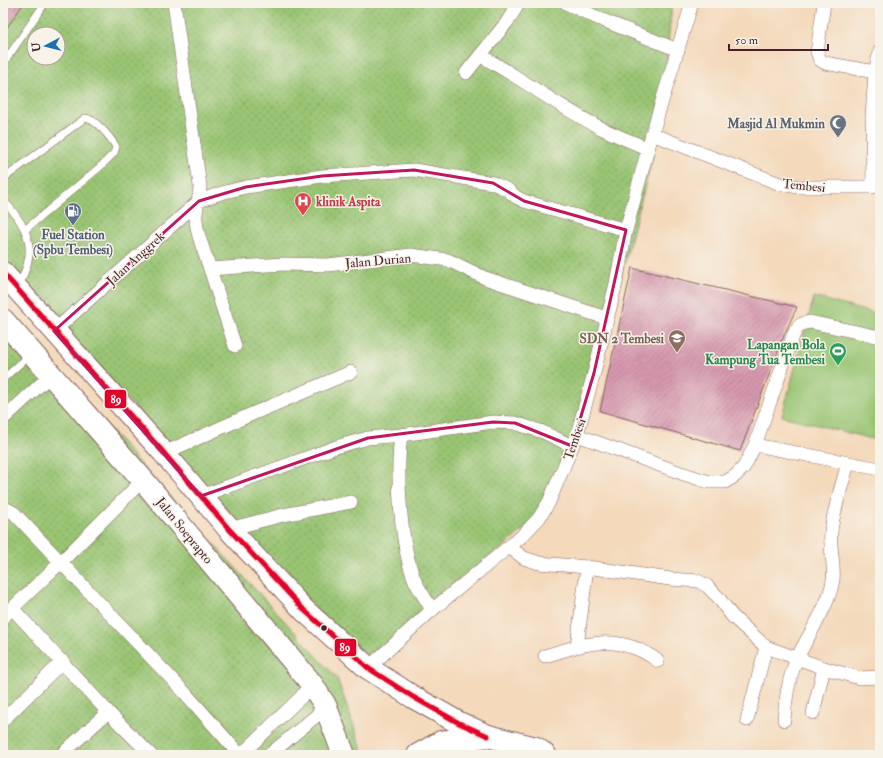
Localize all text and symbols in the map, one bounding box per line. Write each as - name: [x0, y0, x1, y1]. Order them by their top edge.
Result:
- north arrow: [26, 26, 66, 66]
- scale bar: [729, 26, 828, 52]
- text: 50 m: [735, 33, 759, 48]
- text: U: [29, 41, 44, 53]
- mosque icon: Masjid Al Mukmin: [828, 113, 848, 138]
- place label: Masjid Al Mukmin: [726, 116, 825, 132]
- street label: Tembesi: [782, 176, 827, 196]
- hospital icon: klinik Aspita: [293, 191, 313, 216]
- place label: klinik Aspita: [315, 194, 381, 211]
- fuel station icon: Fuel Station (Spbu Tembesi): [63, 201, 83, 226]
- place label: Fuel Station (Spbu Tembesi): [33, 227, 113, 259]
- street label: Jalan Anggrek: [103, 228, 169, 290]
- street label: Jalan Durian: [343, 250, 412, 272]
- school or university icon: SDN 2 Tembesi: [667, 328, 687, 353]
- place label: SDN 2 Tembesi: [580, 331, 665, 347]
- place label: Lapangan Bola Kampung Tua Tembesi: [705, 337, 826, 369]
- sports icon: Lapangan Bola Kampung Tua Tembesi: [828, 341, 848, 366]
- line badge: 89: [104, 389, 127, 409]
- text: 89: [111, 393, 122, 406]
- street label: Tembesi: [560, 416, 590, 462]
- street label: Jalan Soeprapto: [151, 493, 216, 568]
- unlabelled marker: [319, 623, 329, 633]
- line badge: 89: [334, 638, 357, 657]
- text: 89: [340, 641, 351, 654]

